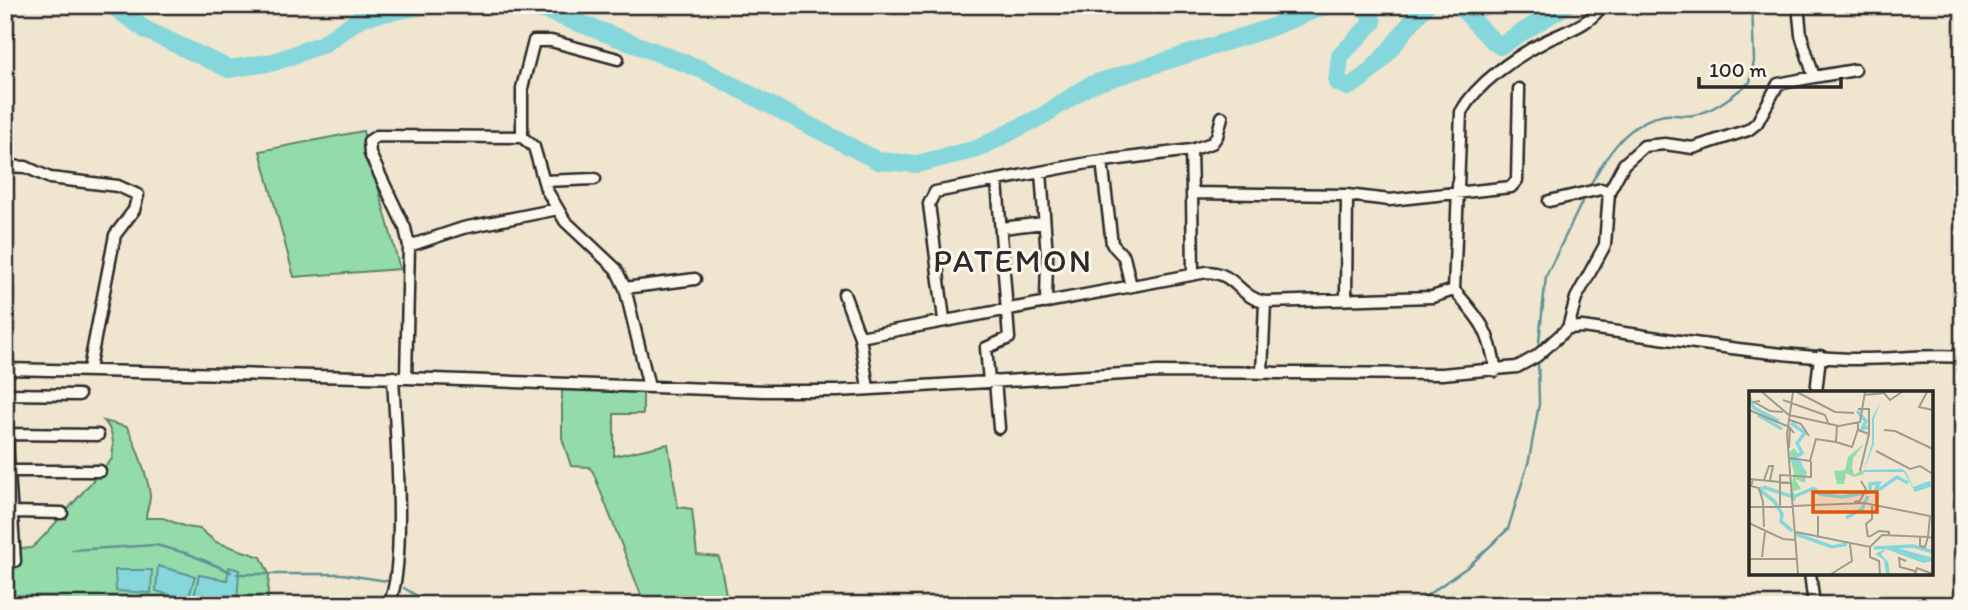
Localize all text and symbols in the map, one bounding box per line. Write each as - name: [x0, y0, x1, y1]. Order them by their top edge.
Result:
- scale bar: [1699, 46, 1840, 90]
- text: 100 m: [1709, 57, 1767, 82]
- district label: PATEMON: [933, 241, 1093, 280]
- inset map: [1749, 391, 1933, 575]

